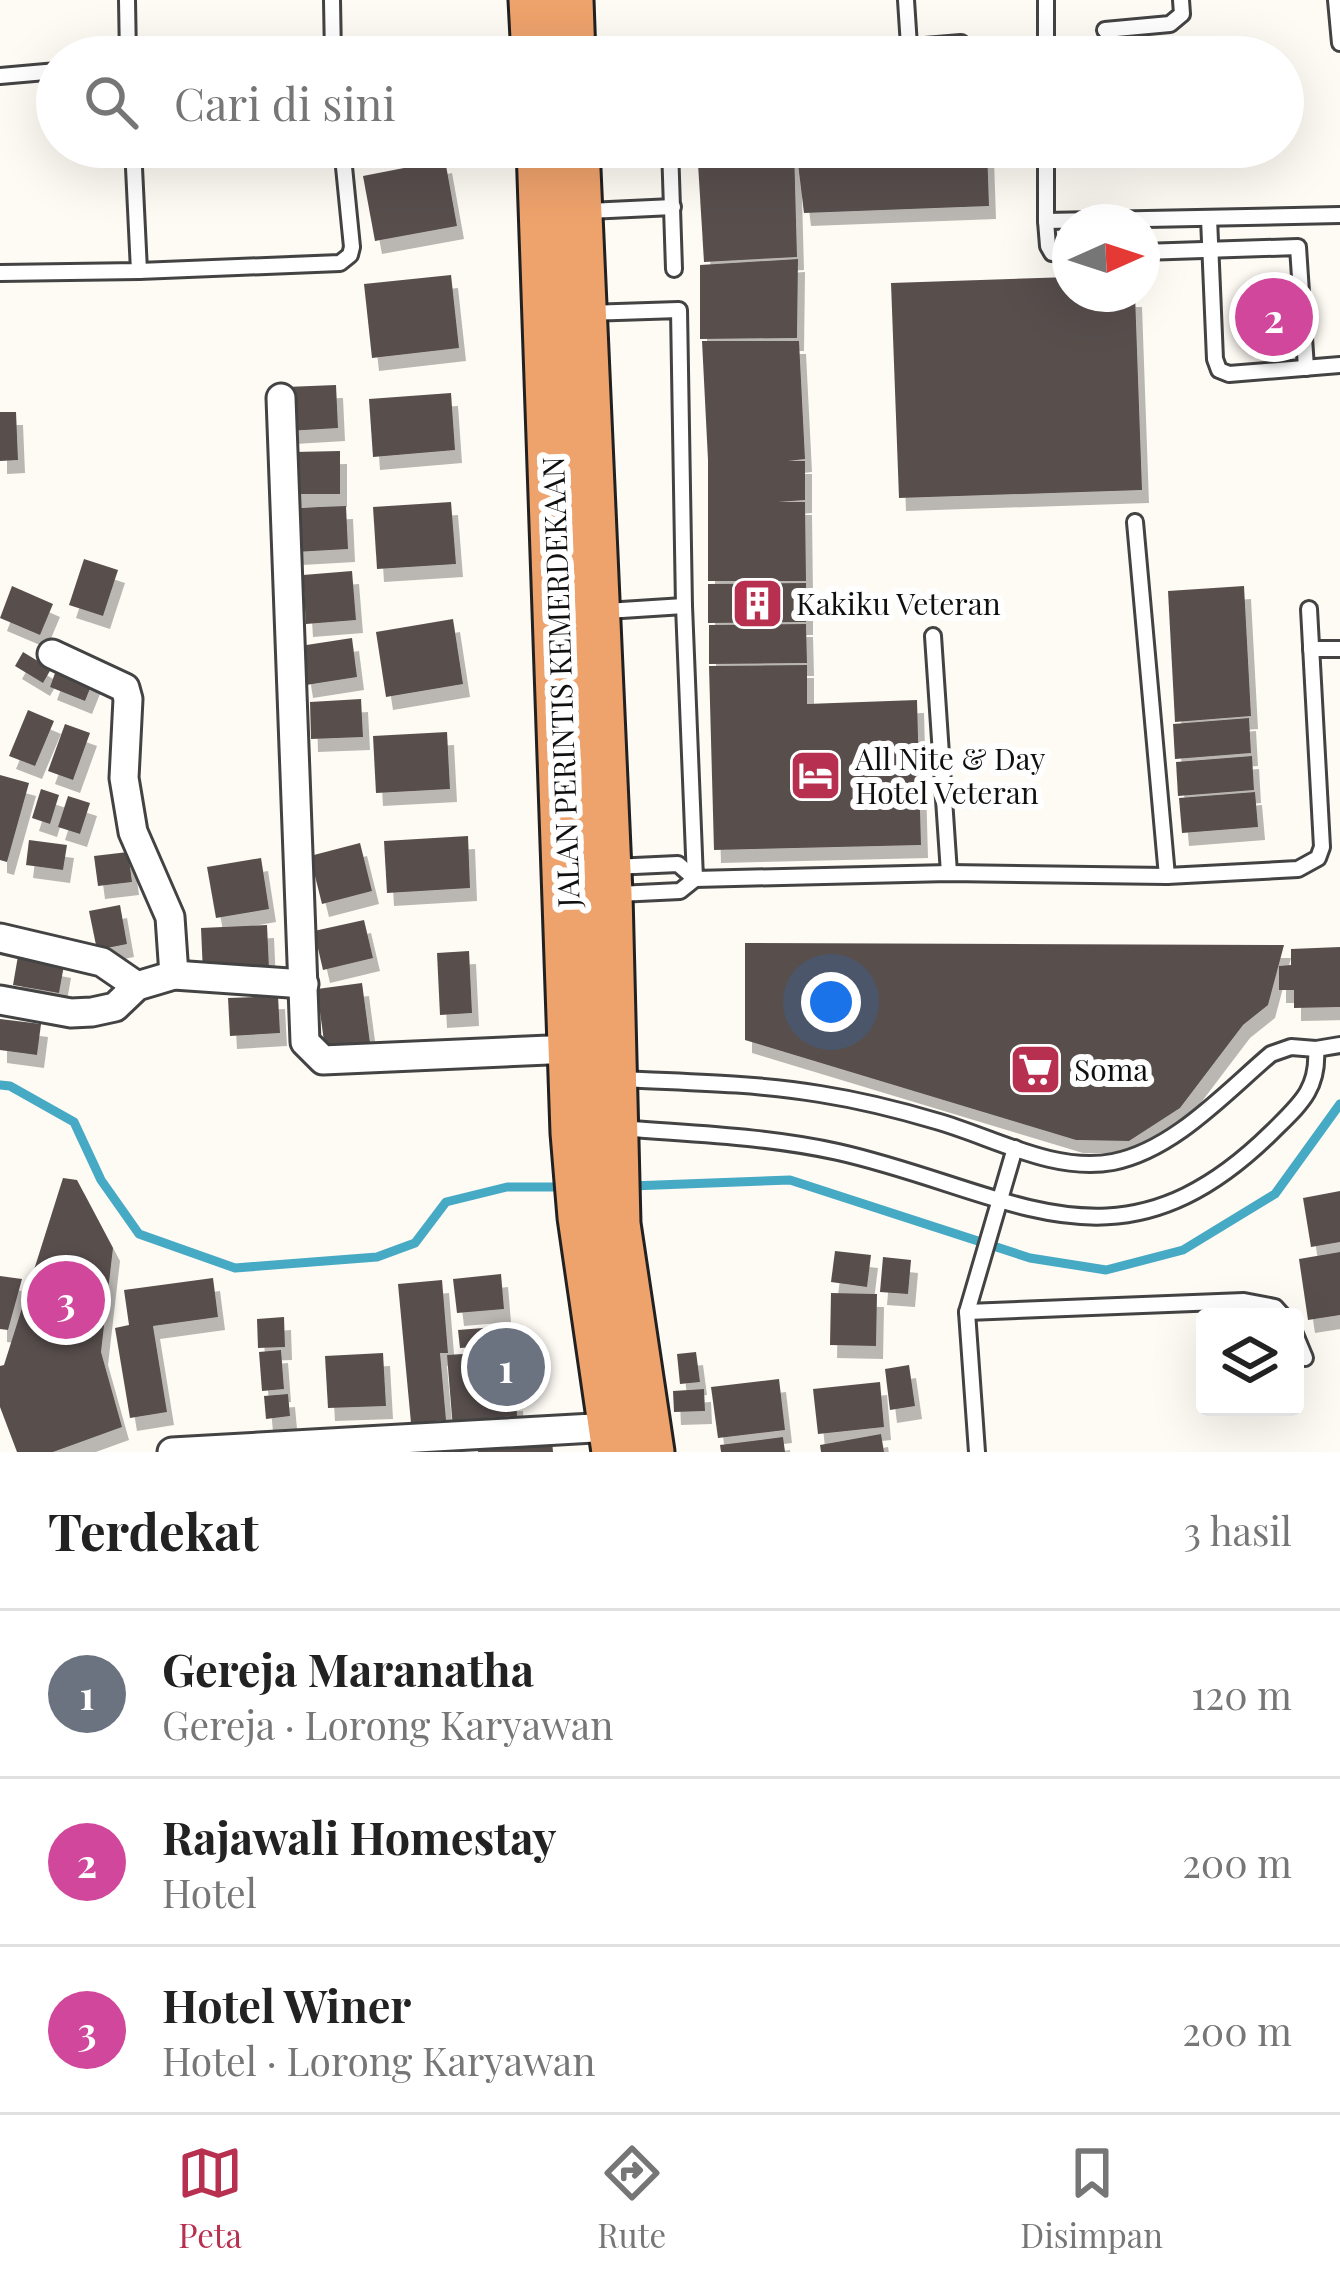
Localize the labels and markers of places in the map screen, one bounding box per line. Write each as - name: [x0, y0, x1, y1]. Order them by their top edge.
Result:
- pin: 2: [1235, 272, 1313, 362]
- building icon: Kakiku Veteran: [729, 575, 785, 631]
- place label: Kakiku Veteran: [796, 583, 1001, 623]
- place label: All Nite & Day Hotel Veteran: [854, 738, 1045, 812]
- hotel icon: All Nite & Day Hotel Veteran: [788, 747, 844, 803]
- supermarket icon: Soma: [1007, 1041, 1063, 1097]
- place label: Soma: [1074, 1049, 1148, 1089]
- pin: 3: [27, 1255, 105, 1345]
- pin: 1: [467, 1322, 545, 1412]

